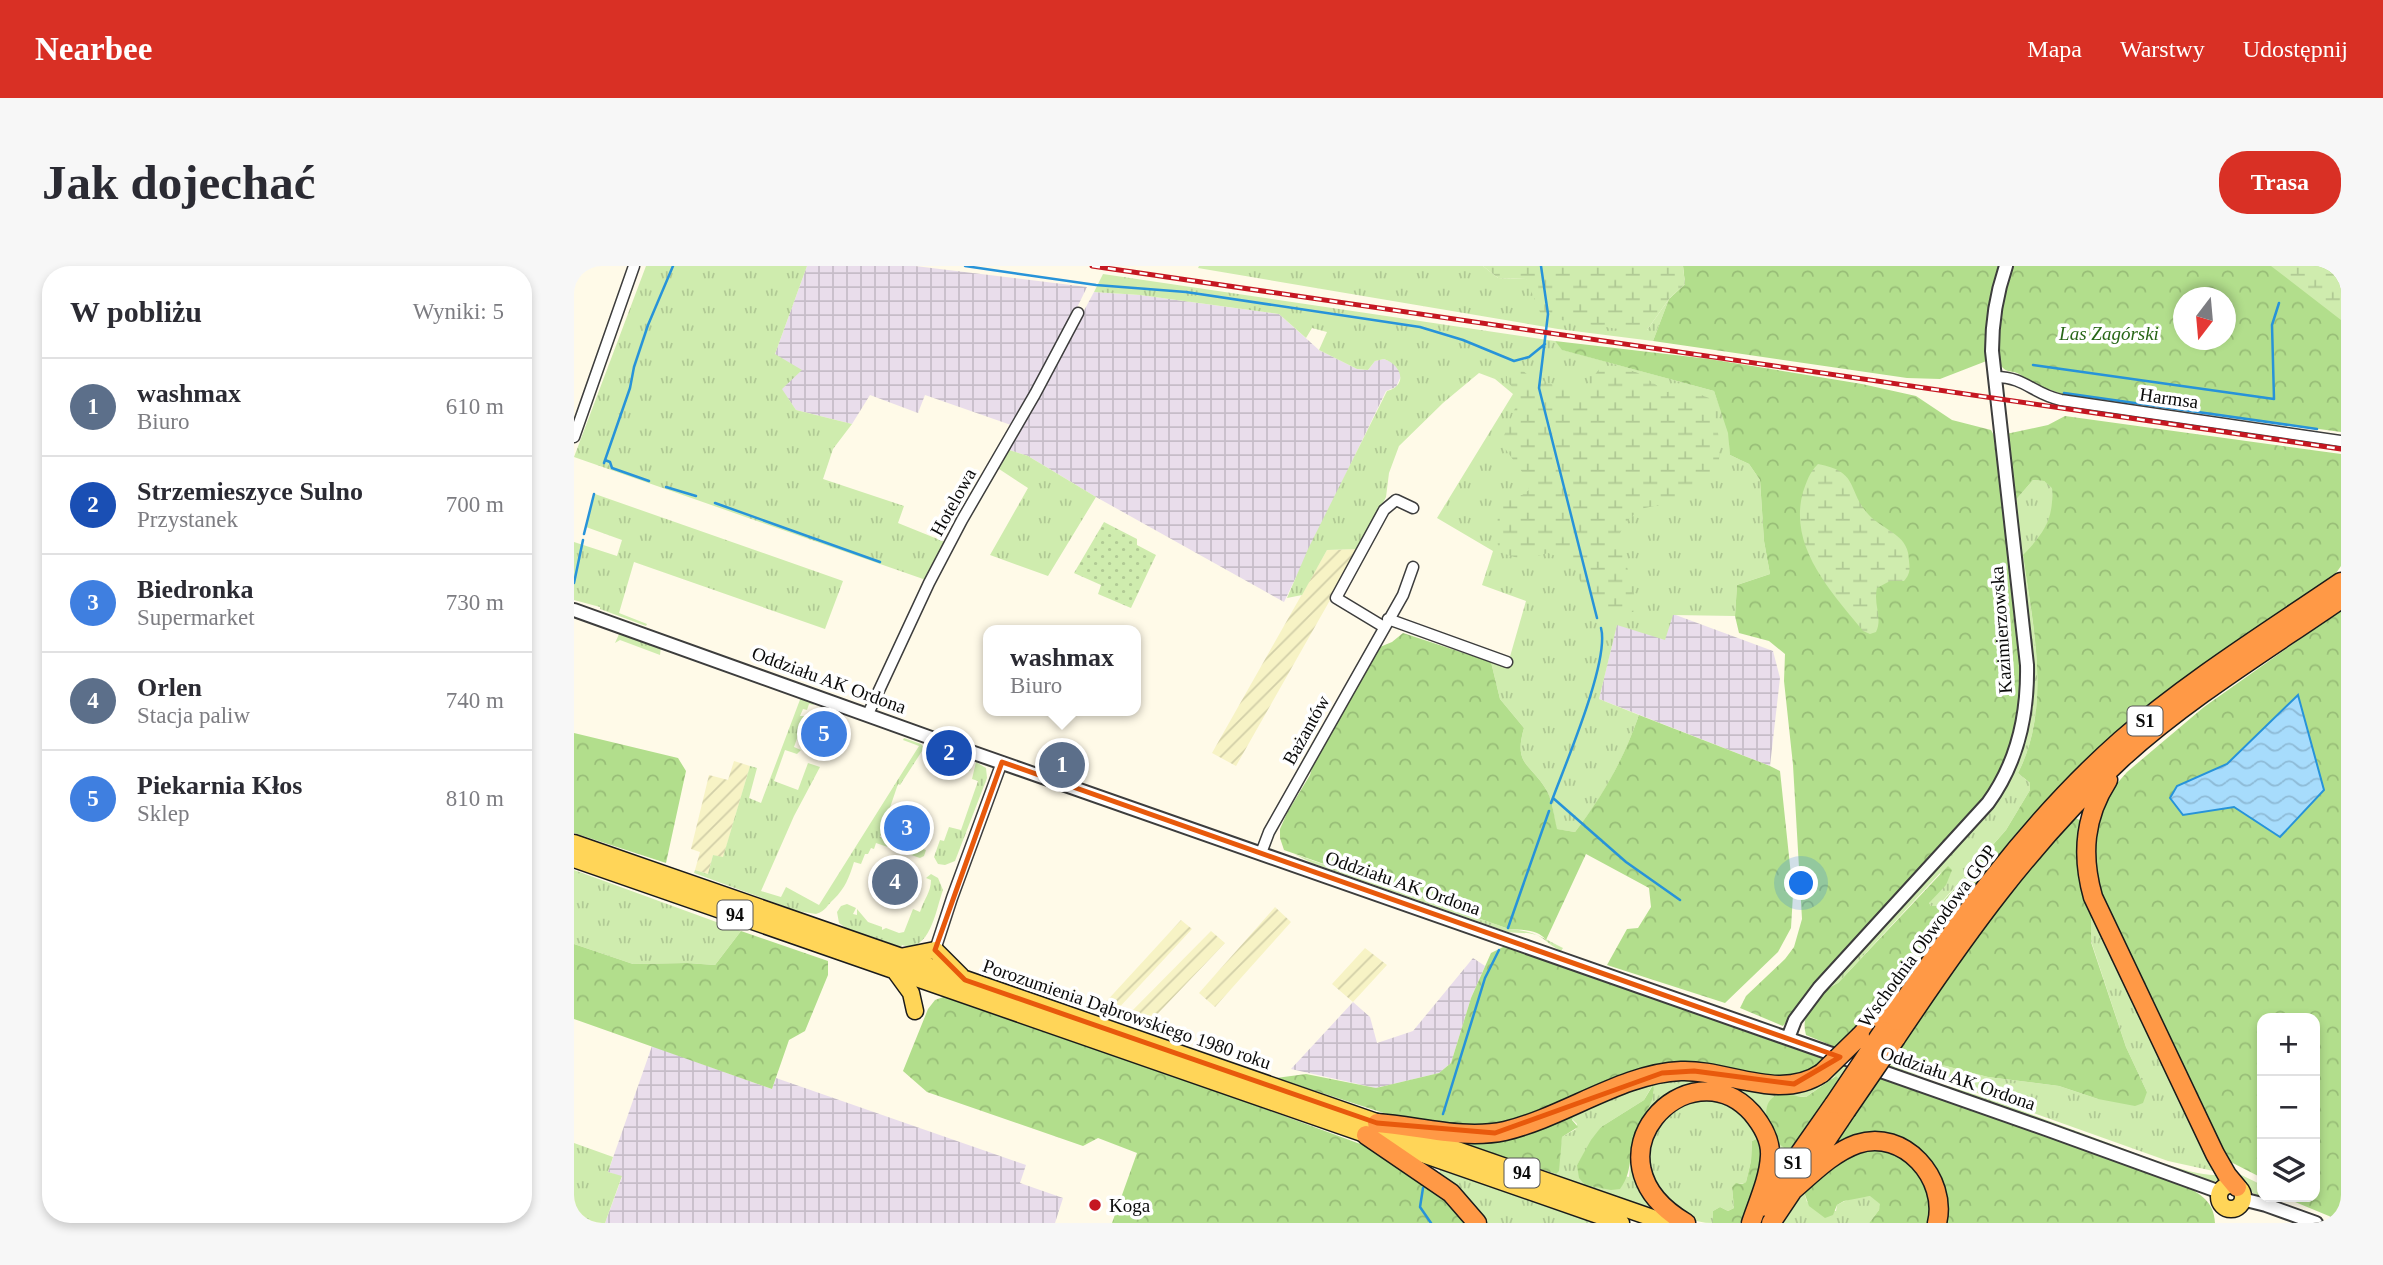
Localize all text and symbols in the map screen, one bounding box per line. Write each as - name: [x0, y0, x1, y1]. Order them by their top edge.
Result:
- text: Nearbee: [35, 31, 152, 67]
- text: Mapa: [2027, 36, 2082, 62]
- text: Warstwy: [2120, 36, 2205, 62]
- text: Udostępnij: [2243, 36, 2348, 62]
- button: Trasa: [2219, 151, 2341, 214]
- text: Jak dojechać: [42, 155, 316, 210]
- north arrow: [2173, 287, 2236, 350]
- text: W pobliżu: [70, 295, 202, 328]
- text: Wyniki: 5: [413, 299, 504, 324]
- park label: Las Zagórski: [2058, 323, 2159, 344]
- text: washmax: [137, 379, 241, 408]
- street label: Harmsa: [2138, 383, 2200, 413]
- text: 1: [87, 394, 99, 419]
- text: 610 m: [446, 394, 504, 419]
- text: Biuro: [137, 409, 189, 434]
- street label: Hotelowa: [926, 464, 980, 539]
- text: Strzemieszyce Sulno: [137, 477, 363, 506]
- text: 2: [87, 492, 99, 517]
- text: 700 m: [446, 492, 504, 517]
- text: Przystanek: [137, 507, 238, 532]
- street label: Kazimierzowska: [1986, 565, 2016, 694]
- text: Biedronka: [137, 575, 254, 604]
- text: 3: [87, 590, 99, 615]
- text: 730 m: [446, 590, 504, 615]
- text: Supermarket: [137, 605, 255, 630]
- popup: [983, 625, 1141, 716]
- street label: Oddziału AK Ordona: [749, 642, 909, 718]
- text: washmax: [1010, 643, 1114, 672]
- text: Orlen: [137, 673, 202, 702]
- text: Biuro: [1010, 673, 1062, 698]
- text: 4: [87, 688, 99, 713]
- text: 740 m: [446, 688, 504, 713]
- street label: Bażantów: [1278, 691, 1334, 768]
- text: Stacja paliw: [137, 703, 250, 728]
- road number: S1: [2128, 706, 2162, 736]
- pin: 5: [801, 708, 847, 760]
- pin: 2: [926, 727, 972, 779]
- pin: 1: [1039, 739, 1085, 791]
- text: Piekarnia Kłos: [137, 771, 302, 800]
- text: 5: [87, 786, 99, 811]
- text: 810 m: [446, 786, 504, 811]
- text: Sklep: [137, 801, 189, 826]
- pin: 3: [884, 802, 930, 854]
- street label: Wschodnia Obwodowa GOP: [1854, 841, 2000, 1031]
- street label: Oddziału AK Ordona: [1323, 847, 1484, 920]
- pin: 4: [872, 856, 918, 908]
- your location: [1784, 866, 1818, 900]
- road number: 94: [718, 900, 752, 930]
- street label: Porozumienia Dąbrowskiego 1980 roku: [980, 955, 1274, 1073]
- map controls: [2257, 1013, 2320, 1202]
- button: +: [2257, 1013, 2320, 1076]
- street label: Oddziału AK Ordona: [1878, 1042, 2039, 1115]
- button: −: [2257, 1076, 2320, 1139]
- button: layers: [2257, 1139, 2320, 1202]
- road number: S1: [1776, 1148, 1810, 1178]
- road number: 94: [1504, 1159, 1539, 1188]
- place label: Koga: [1109, 1195, 1151, 1216]
- marker: Koga: [1087, 1197, 1103, 1213]

